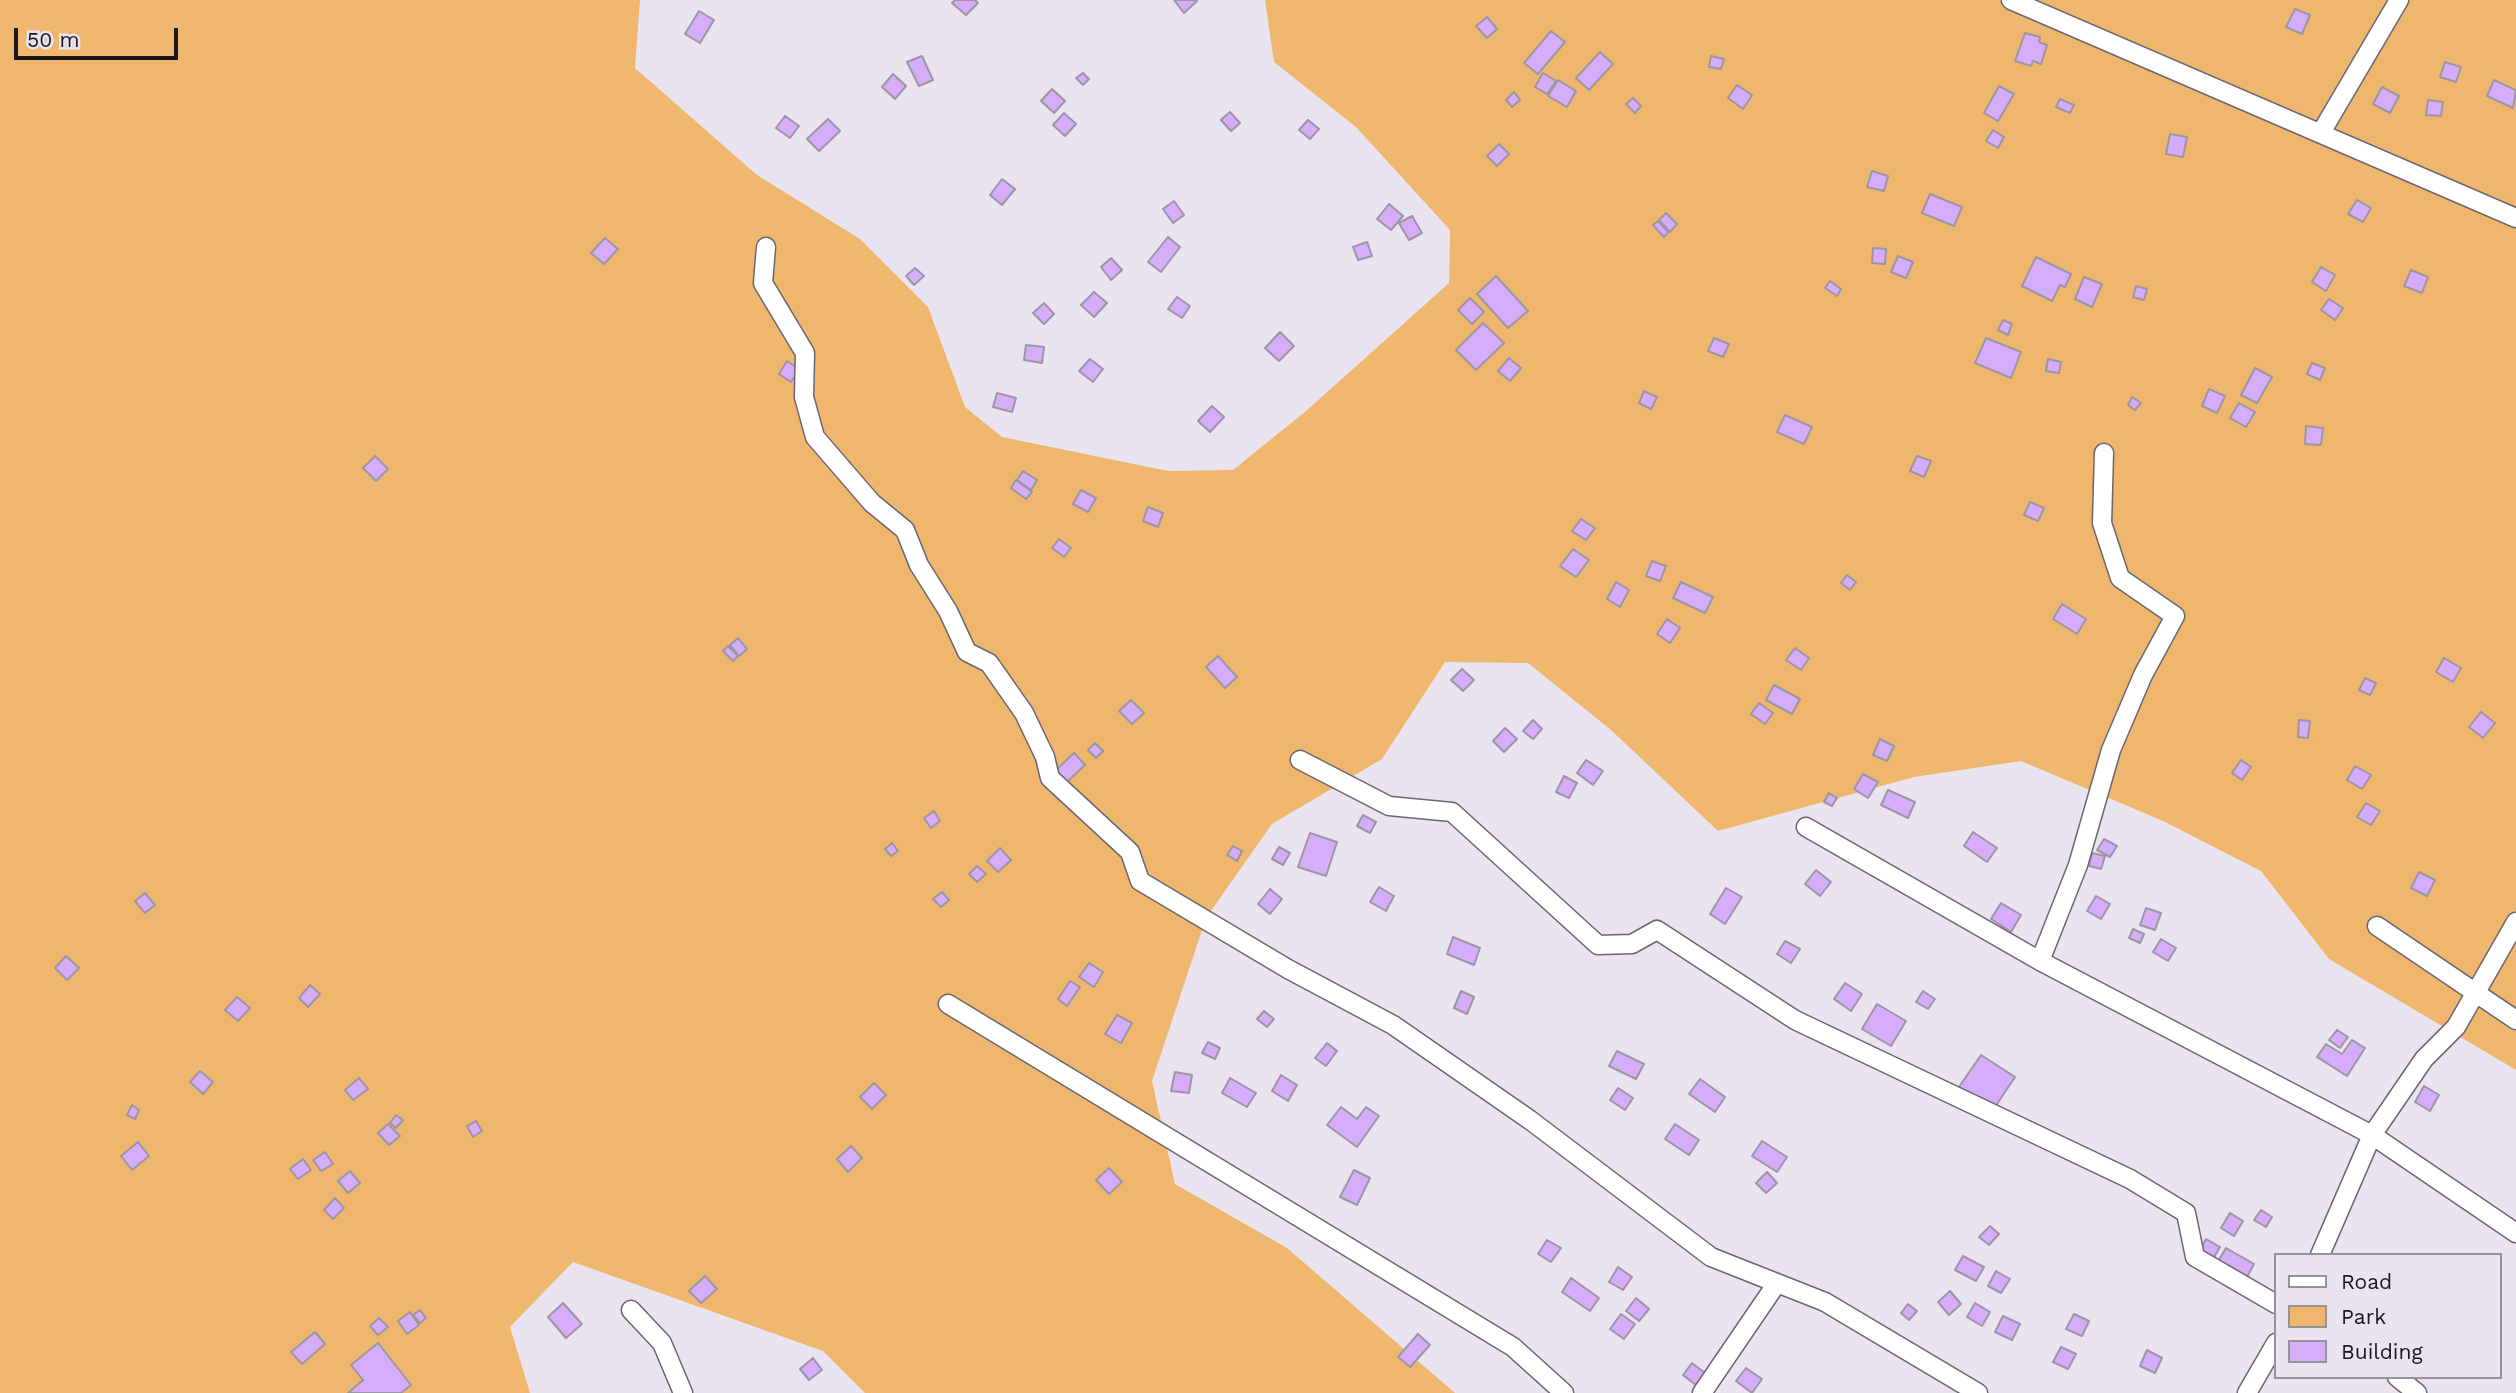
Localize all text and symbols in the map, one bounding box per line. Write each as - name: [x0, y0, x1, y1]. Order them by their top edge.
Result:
- scale bar: [18, 14, 182, 58]
- text: 50 m: [27, 27, 79, 52]
- legend: [2274, 1253, 2502, 1379]
- text: Road: [2341, 1269, 2392, 1294]
- text: Park: [2341, 1304, 2386, 1329]
- text: Building: [2341, 1339, 2423, 1364]

